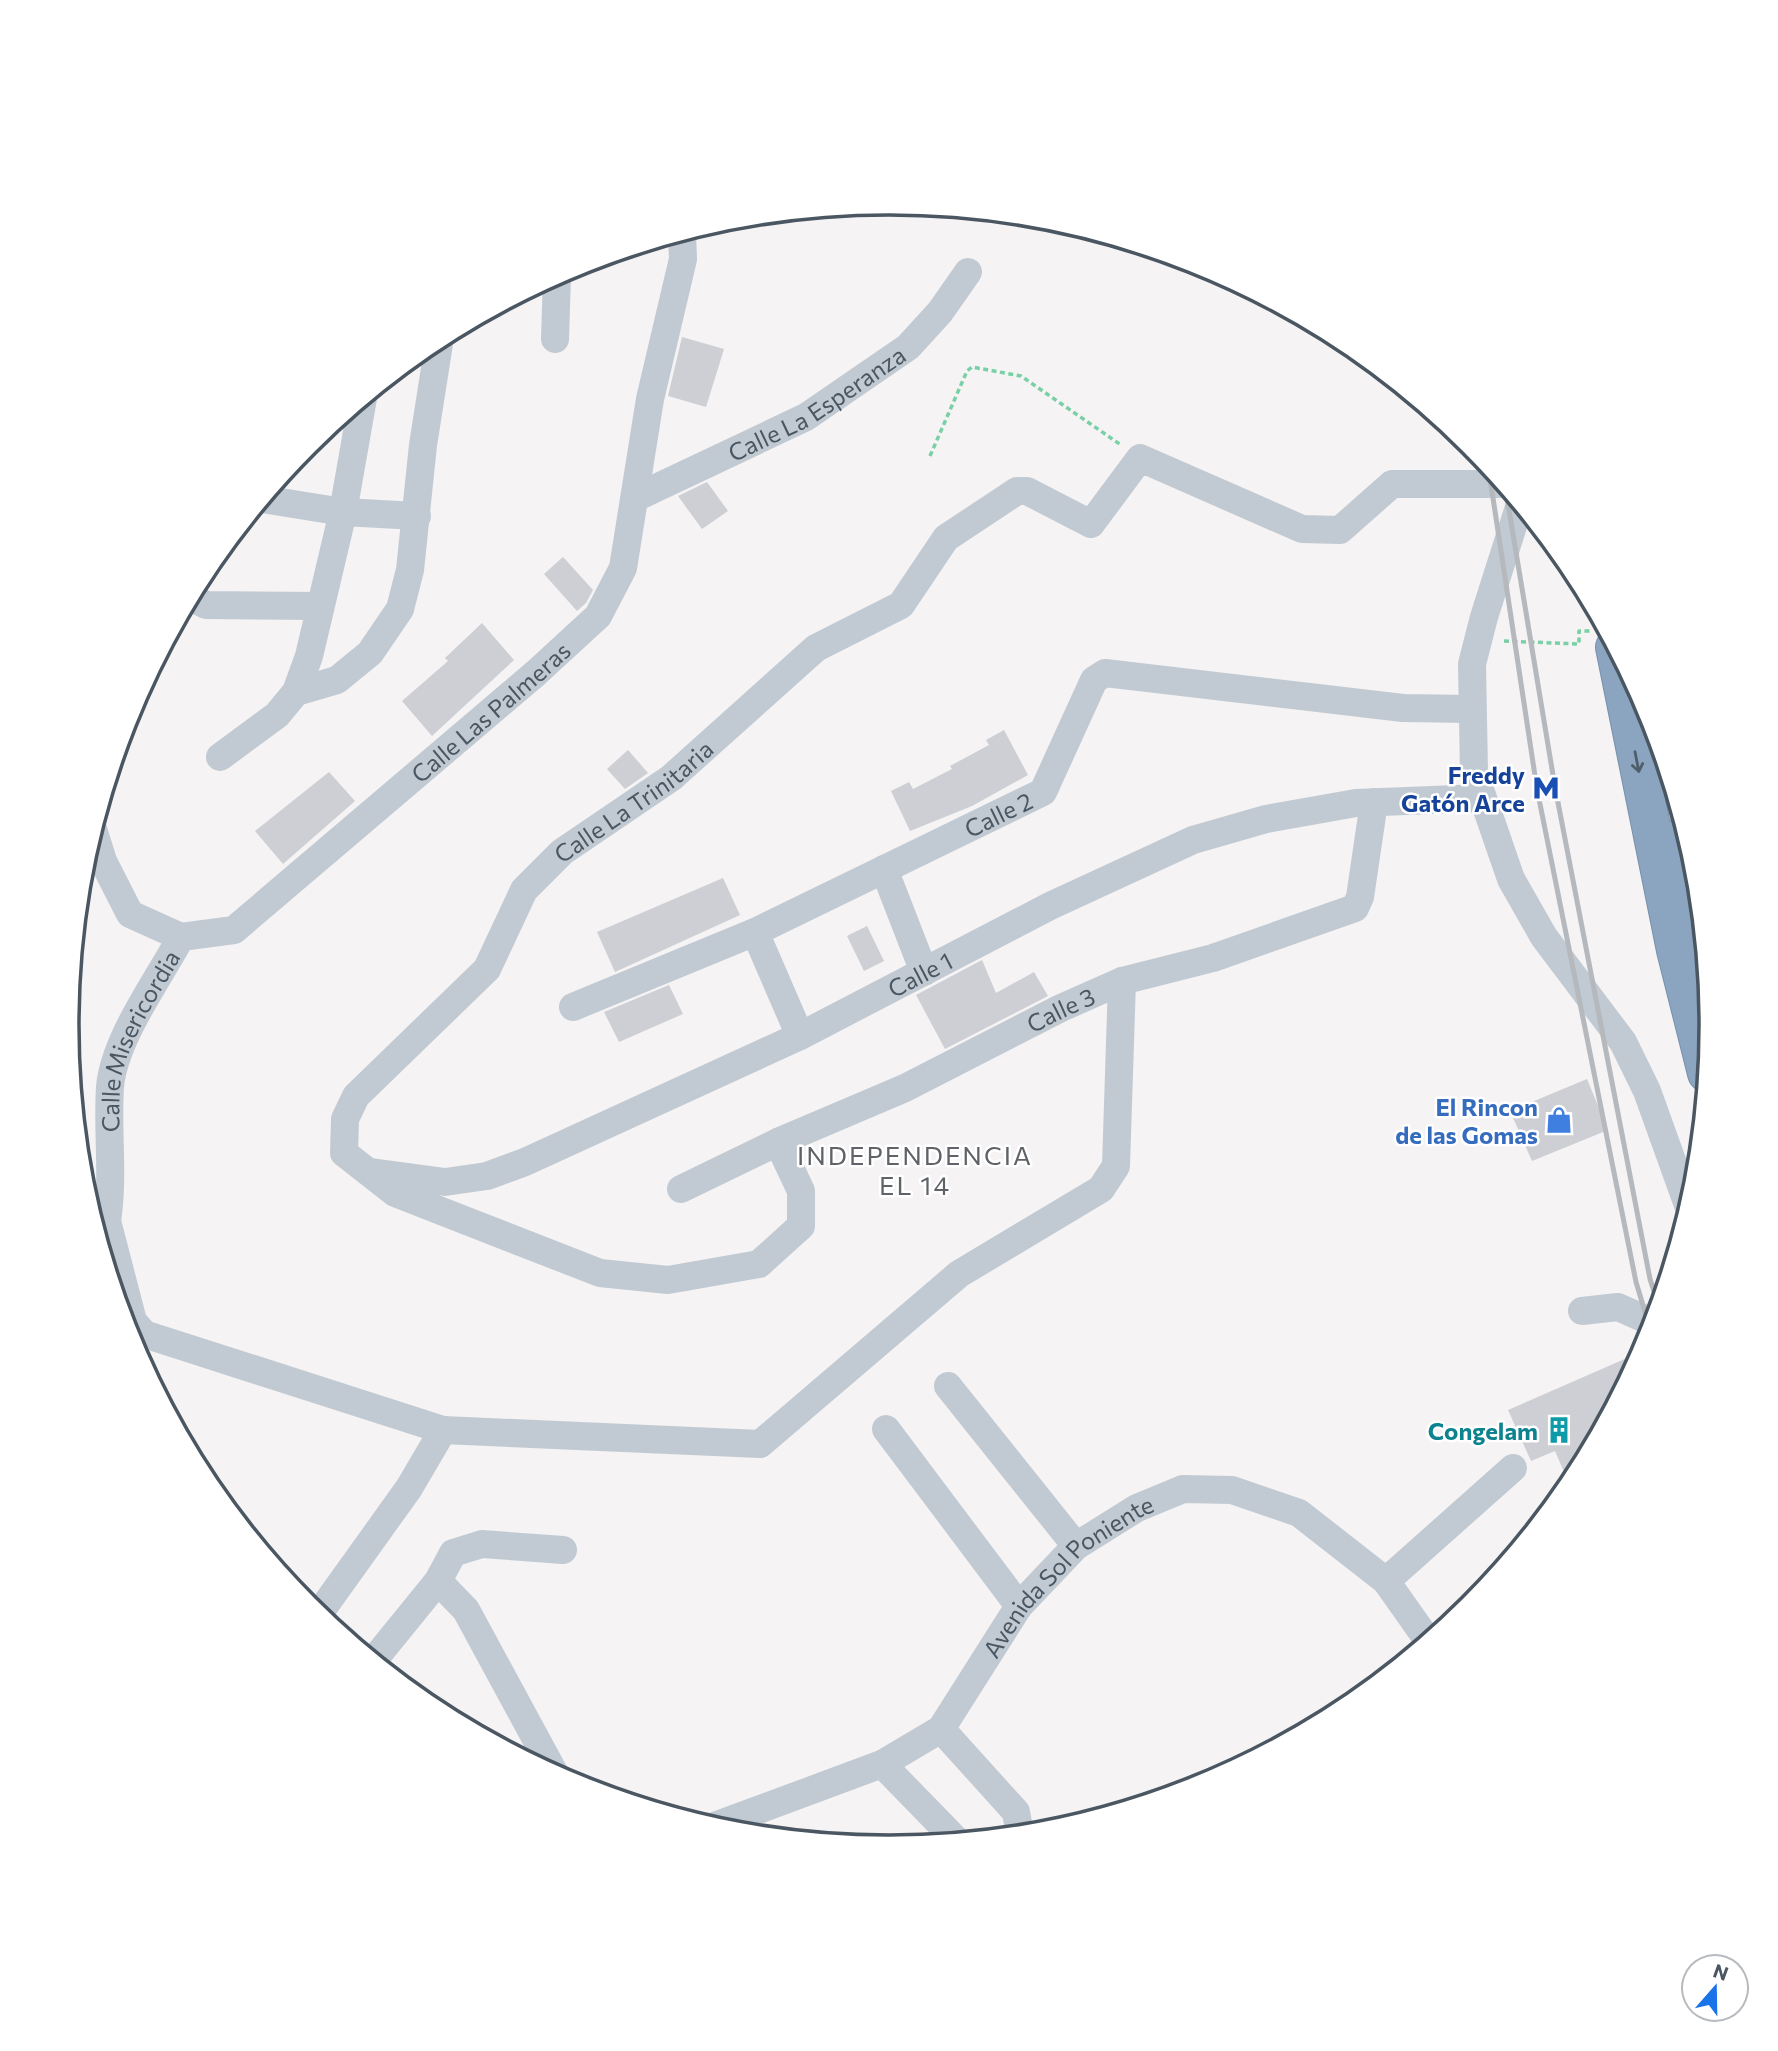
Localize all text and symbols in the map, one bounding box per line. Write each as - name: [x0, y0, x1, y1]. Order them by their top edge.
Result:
- street label: Calle La Esperanza: [723, 339, 910, 466]
- street label: Calle Las Palmeras: [405, 635, 575, 788]
- street label: Calle La Trinitaria: [548, 733, 718, 868]
- one-way arrow: [1631, 750, 1644, 773]
- place label: Freddy Gatón Arce: [1401, 760, 1525, 817]
- metro station icon: Freddy Gatón Arce: [1531, 773, 1561, 803]
- street label: Calle 2: [959, 785, 1037, 843]
- street label: Calle Misericordia: [95, 945, 185, 1132]
- street label: Calle 1: [882, 945, 957, 1002]
- street label: Calle 3: [1021, 981, 1099, 1038]
- place label: El Rincon de las Gomas: [1395, 1092, 1538, 1149]
- shop icon: El Rincon de las Gomas: [1544, 1105, 1574, 1135]
- district label: INDEPENDENCIA EL 14: [797, 1139, 1033, 1200]
- building icon: Congelam: [1544, 1415, 1574, 1445]
- place label: Congelam: [1428, 1416, 1538, 1445]
- street label: Avenida Sol Poniente: [976, 1489, 1157, 1662]
- north arrow: [1680, 1953, 1750, 2023]
- text: N: [1710, 1958, 1732, 1985]

